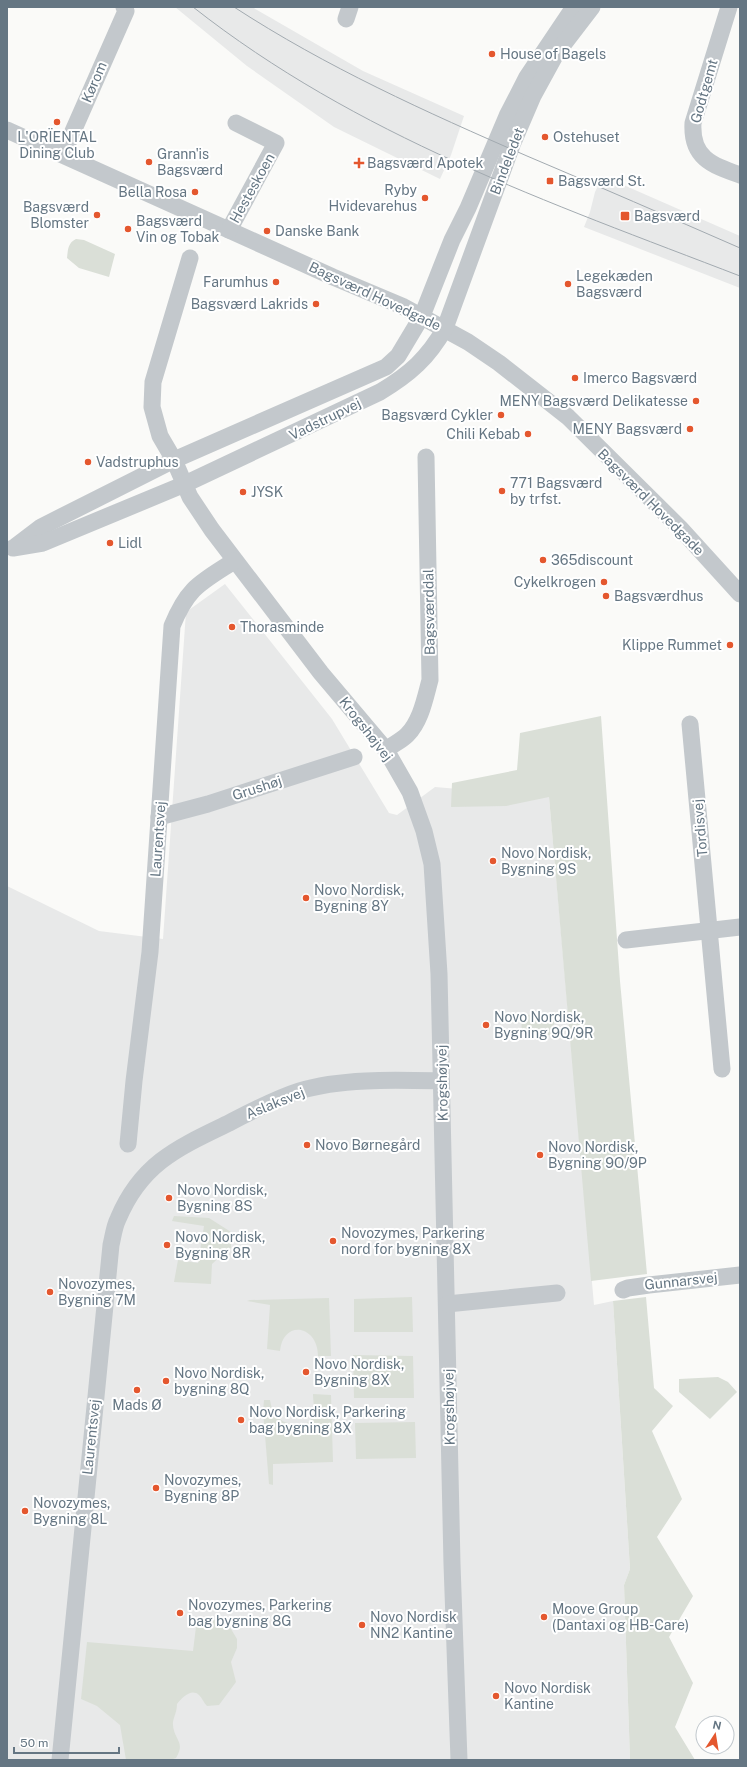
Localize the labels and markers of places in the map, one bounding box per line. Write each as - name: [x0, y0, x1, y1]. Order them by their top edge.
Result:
- place label: House of Bagels: [500, 46, 606, 62]
- marker: House of Bagels: [487, 49, 497, 59]
- marker: L'ORÏENTAL Dining Club: [52, 117, 62, 127]
- place label: L'ORÏENTAL Dining Club: [17, 127, 97, 161]
- place label: Ostehuset: [553, 129, 620, 145]
- marker: Ostehuset: [540, 132, 550, 142]
- place label: Grann'is Bagsværd: [157, 146, 223, 178]
- place label: Bagsværd Apotek: [367, 155, 484, 171]
- marker: Grann'is Bagsværd: [144, 157, 154, 167]
- marker: Bagsværd Apotek: [354, 158, 364, 168]
- place label: Bagsværd St.: [558, 173, 645, 189]
- marker: Bagsværd St.: [545, 176, 555, 186]
- place label: Ryby Hvidevarehus: [328, 182, 417, 214]
- place label: Bella Rosa: [118, 184, 187, 200]
- marker: Bella Rosa: [190, 187, 200, 197]
- marker: Ryby Hvidevarehus: [420, 193, 430, 203]
- place label: Bagsværd Blomster: [23, 199, 89, 231]
- place label: Bagsværd: [634, 208, 700, 224]
- marker: Bagsværd Blomster: [92, 210, 102, 220]
- marker: Bagsværd: [619, 210, 631, 222]
- place label: Bagsværd Vin og Tobak: [136, 213, 220, 245]
- place label: Danske Bank: [275, 223, 360, 239]
- marker: Bagsværd Vin og Tobak: [123, 224, 133, 234]
- marker: Danske Bank: [262, 226, 272, 236]
- place label: Legekæden Bagsværd: [576, 268, 653, 300]
- place label: Farumhus: [203, 274, 268, 290]
- marker: Farumhus: [271, 277, 281, 287]
- marker: Legekæden Bagsværd: [563, 279, 573, 289]
- place label: Bagsværd Lakrids: [191, 296, 308, 312]
- marker: Bagsværd Lakrids: [311, 299, 321, 309]
- place label: Imerco Bagsværd: [583, 370, 697, 386]
- marker: Imerco Bagsværd: [570, 373, 580, 383]
- place label: MENY Bagsværd Delikatesse: [499, 393, 688, 409]
- marker: MENY Bagsværd Delikatesse: [691, 396, 701, 406]
- place label: Bagsværd Cykler: [381, 407, 493, 423]
- marker: Bagsværd Cykler: [496, 410, 506, 420]
- place label: MENY Bagsværd: [572, 421, 682, 437]
- marker: MENY Bagsværd: [685, 424, 695, 434]
- place label: Chili Kebab: [446, 426, 520, 442]
- marker: Chili Kebab: [523, 429, 533, 439]
- place label: Vadstruphus: [96, 454, 179, 470]
- marker: Vadstruphus: [83, 457, 93, 467]
- place label: 771 Bagsværd by trfst.: [510, 475, 602, 507]
- place label: JYSK: [251, 484, 284, 500]
- marker: 771 Bagsværd by trfst.: [497, 486, 507, 496]
- marker: JYSK: [238, 487, 248, 497]
- place label: Lidl: [118, 535, 142, 551]
- marker: Lidl: [105, 538, 115, 548]
- place label: 365discount: [551, 552, 633, 568]
- marker: 365discount: [538, 555, 548, 565]
- place label: Cykelkrogen: [514, 574, 596, 590]
- marker: Cykelkrogen: [599, 577, 609, 587]
- place label: Bagsværdhus: [614, 588, 703, 604]
- marker: Bagsværdhus: [601, 591, 611, 601]
- place label: Thorasminde: [240, 619, 324, 635]
- marker: Thorasminde: [227, 622, 237, 632]
- place label: Klippe Rummet: [622, 637, 722, 653]
- marker: Klippe Rummet: [725, 640, 735, 650]
- place label: Novo Nordisk, Bygning 9S: [501, 845, 591, 877]
- marker: Novo Nordisk, Bygning 9S: [488, 856, 498, 866]
- place label: Novo Nordisk, Bygning 8Y: [314, 882, 404, 914]
- marker: Novo Nordisk, Bygning 8Y: [301, 893, 311, 903]
- place label: Novo Nordisk, Bygning 9Q/9R: [494, 1009, 593, 1041]
- marker: Novo Nordisk, Bygning 9Q/9R: [481, 1020, 491, 1030]
- place label: Novo Børnegård: [315, 1137, 420, 1153]
- place label: Novo Nordisk, Bygning 9O/9P: [548, 1139, 647, 1171]
- marker: Novo Børnegård: [302, 1140, 312, 1150]
- marker: Novo Nordisk, Bygning 9O/9P: [535, 1150, 545, 1160]
- place label: Novo Nordisk, Bygning 8S: [177, 1182, 267, 1214]
- marker: Novo Nordisk, Bygning 8S: [164, 1193, 174, 1203]
- place label: Novozymes, Parkering nord for bygning 8X: [341, 1225, 485, 1257]
- place label: Novo Nordisk, Bygning 8R: [175, 1229, 265, 1261]
- marker: Novozymes, Parkering nord for bygning 8X: [328, 1236, 338, 1246]
- marker: Novo Nordisk, Bygning 8R: [162, 1240, 172, 1250]
- place label: Novozymes, Bygning 7M: [58, 1276, 136, 1308]
- marker: Novozymes, Bygning 7M: [45, 1287, 55, 1297]
- place label: Novo Nordisk, Bygning 8X: [314, 1356, 404, 1388]
- place label: Novo Nordisk, bygning 8Q: [174, 1365, 264, 1397]
- marker: Novo Nordisk, Bygning 8X: [301, 1367, 311, 1377]
- marker: Novo Nordisk, bygning 8Q: [161, 1376, 171, 1386]
- marker: Mads Ø: [132, 1385, 142, 1395]
- place label: Mads Ø: [112, 1397, 162, 1413]
- place label: Novo Nordisk, Parkering bag bygning 8X: [249, 1404, 406, 1436]
- marker: Novo Nordisk, Parkering bag bygning 8X: [236, 1415, 246, 1425]
- place label: Novozymes, Bygning 8P: [164, 1472, 241, 1504]
- marker: Novozymes, Bygning 8P: [151, 1483, 161, 1493]
- place label: Novozymes, Bygning 8L: [33, 1495, 110, 1527]
- marker: Novozymes, Bygning 8L: [20, 1506, 30, 1516]
- place label: Novozymes, Parkering bag bygning 8G: [188, 1597, 332, 1629]
- place label: Moove Group (Dantaxi og HB-Care): [552, 1601, 689, 1633]
- marker: Novozymes, Parkering bag bygning 8G: [175, 1608, 185, 1618]
- place label: Novo Nordisk NN2 Kantine: [370, 1609, 457, 1641]
- marker: Moove Group (Dantaxi og HB-Care): [539, 1612, 549, 1622]
- marker: Novo Nordisk NN2 Kantine: [357, 1620, 367, 1630]
- place label: Novo Nordisk Kantine: [504, 1680, 591, 1712]
- marker: Novo Nordisk Kantine: [491, 1691, 501, 1701]

